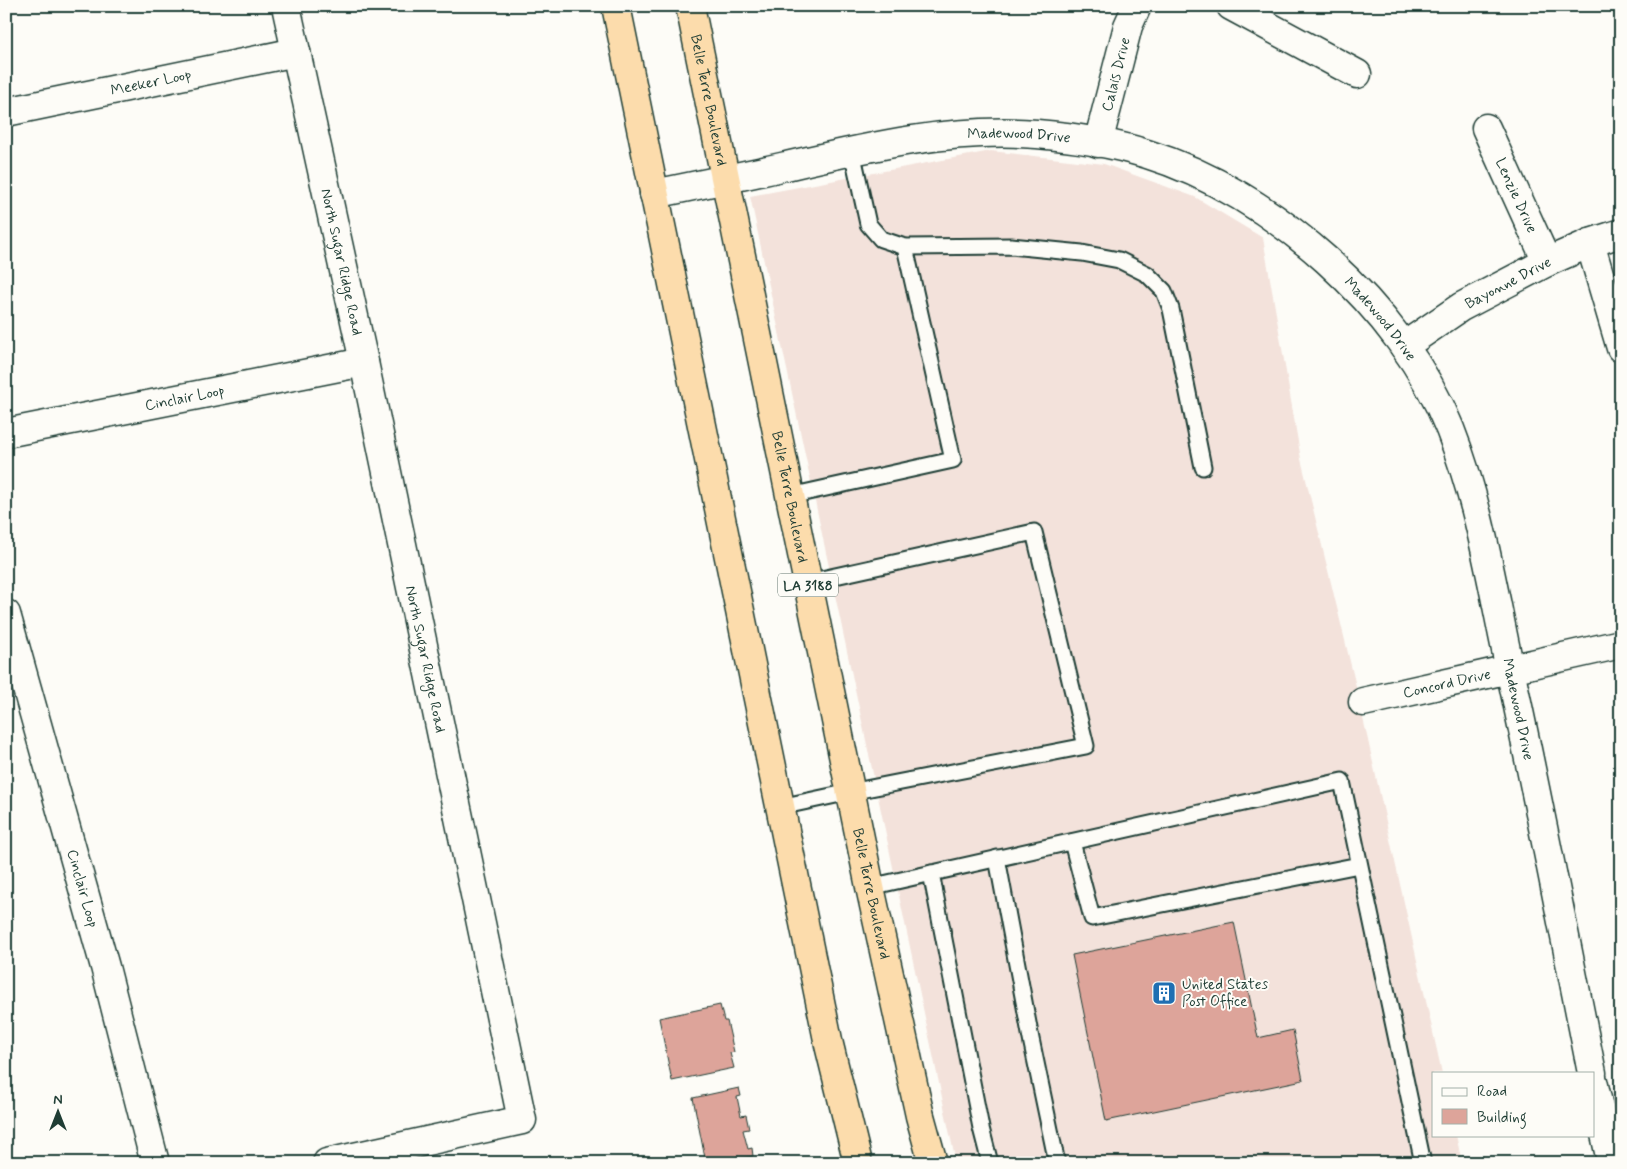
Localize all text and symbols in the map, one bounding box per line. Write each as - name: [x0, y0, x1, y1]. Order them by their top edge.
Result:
- street label: Belle Terre Boulevard: [685, 33, 731, 168]
- street label: Calais Drive: [1097, 35, 1136, 114]
- street label: Meeker Loop: [109, 65, 193, 101]
- street label: Madewood Drive: [967, 124, 1072, 149]
- street label: Lenzie Drive: [1490, 155, 1542, 237]
- street label: North Sugar Ridge Road: [315, 187, 367, 337]
- street label: Bayonne Drive: [1462, 252, 1555, 314]
- street label: Madewood Drive: [1339, 273, 1421, 365]
- street label: Cinclair Loop: [143, 381, 226, 416]
- street label: Belle Terre Boulevard: [766, 430, 812, 565]
- road number: LA 3188: [778, 574, 838, 596]
- street label: North Sugar Ridge Road: [400, 584, 450, 735]
- street label: Madewood Drive: [1497, 657, 1538, 762]
- street label: Concord Drive: [1401, 664, 1493, 704]
- street label: Belle Terre Boulevard: [847, 826, 895, 961]
- street label: Cinclair Loop: [61, 847, 103, 930]
- place label: United States Post Office: [1182, 975, 1269, 1012]
- building icon: United States Post Office: [1151, 980, 1177, 1006]
- legend: [1432, 1072, 1594, 1136]
- text: Road: [1477, 1082, 1507, 1102]
- north arrow: [32, 1086, 82, 1136]
- text: N: [53, 1091, 63, 1109]
- text: Building: [1477, 1108, 1527, 1129]

